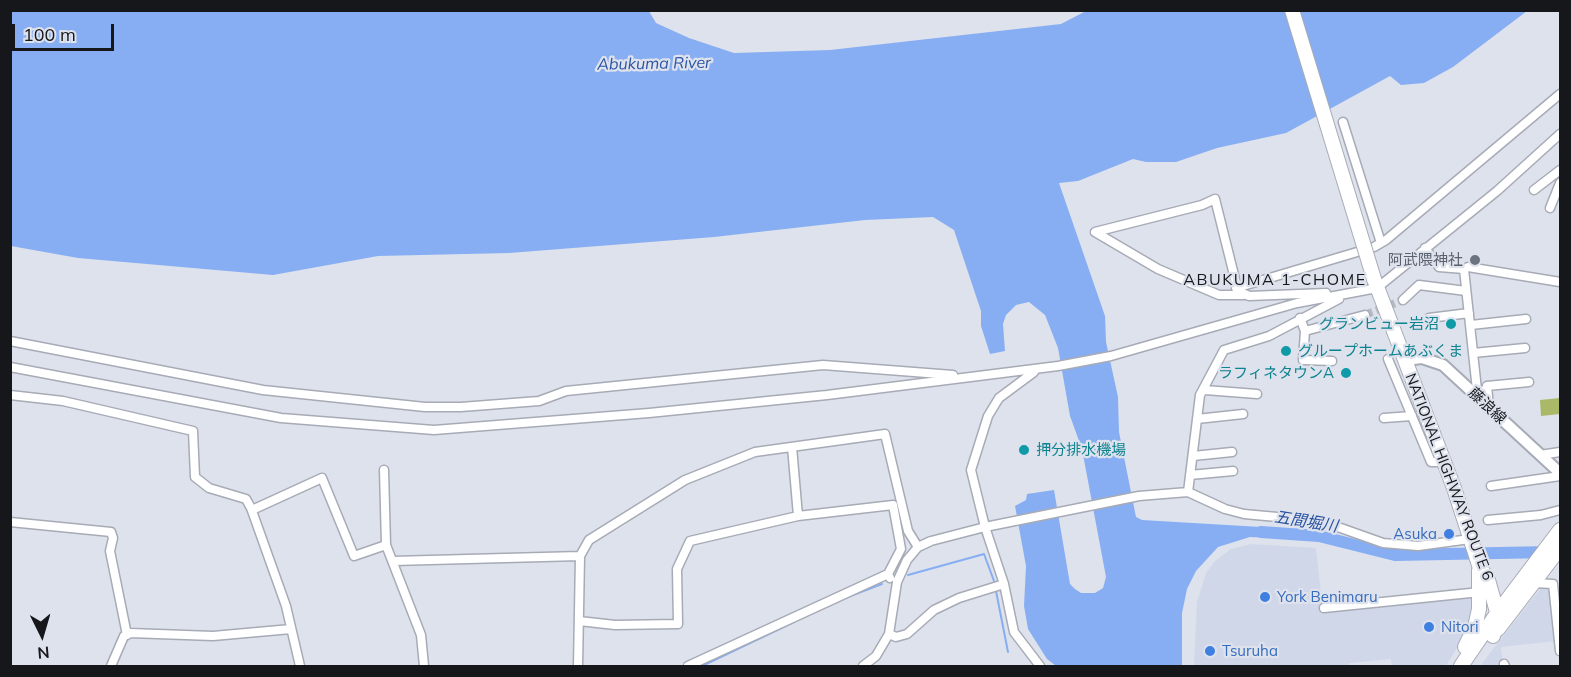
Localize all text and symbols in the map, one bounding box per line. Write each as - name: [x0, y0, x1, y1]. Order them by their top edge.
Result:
- scale bar: [15, 12, 117, 50]
- text: 100 m: [23, 23, 76, 46]
- water label: Abukuma River: [597, 53, 711, 75]
- place label: 阿武隈神社: [1388, 251, 1463, 269]
- marker: 阿武隈神社: [1468, 253, 1482, 267]
- district label: ABUKUMA 1-CHOME: [1183, 270, 1367, 290]
- place label: グランビュー岩沼: [1319, 315, 1439, 333]
- marker: グランビュー岩沼: [1444, 317, 1458, 331]
- place label: グループホームあぶくま: [1298, 342, 1463, 360]
- marker: グループホームあぶくま: [1279, 344, 1293, 358]
- place label: ラフィネタウンA: [1218, 364, 1334, 382]
- marker: ラフィネタウンA: [1339, 366, 1353, 380]
- street label: NATIONAL HIGHWAY ROUTE 6: [1401, 371, 1497, 583]
- street label: 藤浪線: [1464, 384, 1510, 428]
- place label: 押分排水機場: [1036, 441, 1126, 459]
- marker: 押分排水機場: [1017, 443, 1031, 457]
- water label: 五間堀川: [1273, 508, 1339, 536]
- place label: Asuka: [1393, 525, 1437, 543]
- marker: Asuka: [1442, 527, 1456, 541]
- place label: York Benimaru: [1277, 588, 1378, 606]
- marker: York Benimaru: [1258, 590, 1272, 604]
- north arrow: [12, 605, 72, 665]
- place label: Nitori: [1441, 618, 1479, 636]
- marker: Nitori: [1422, 620, 1436, 634]
- text: N: [37, 642, 50, 663]
- place label: Tsuruha: [1222, 642, 1278, 660]
- marker: Tsuruha: [1203, 644, 1217, 658]

